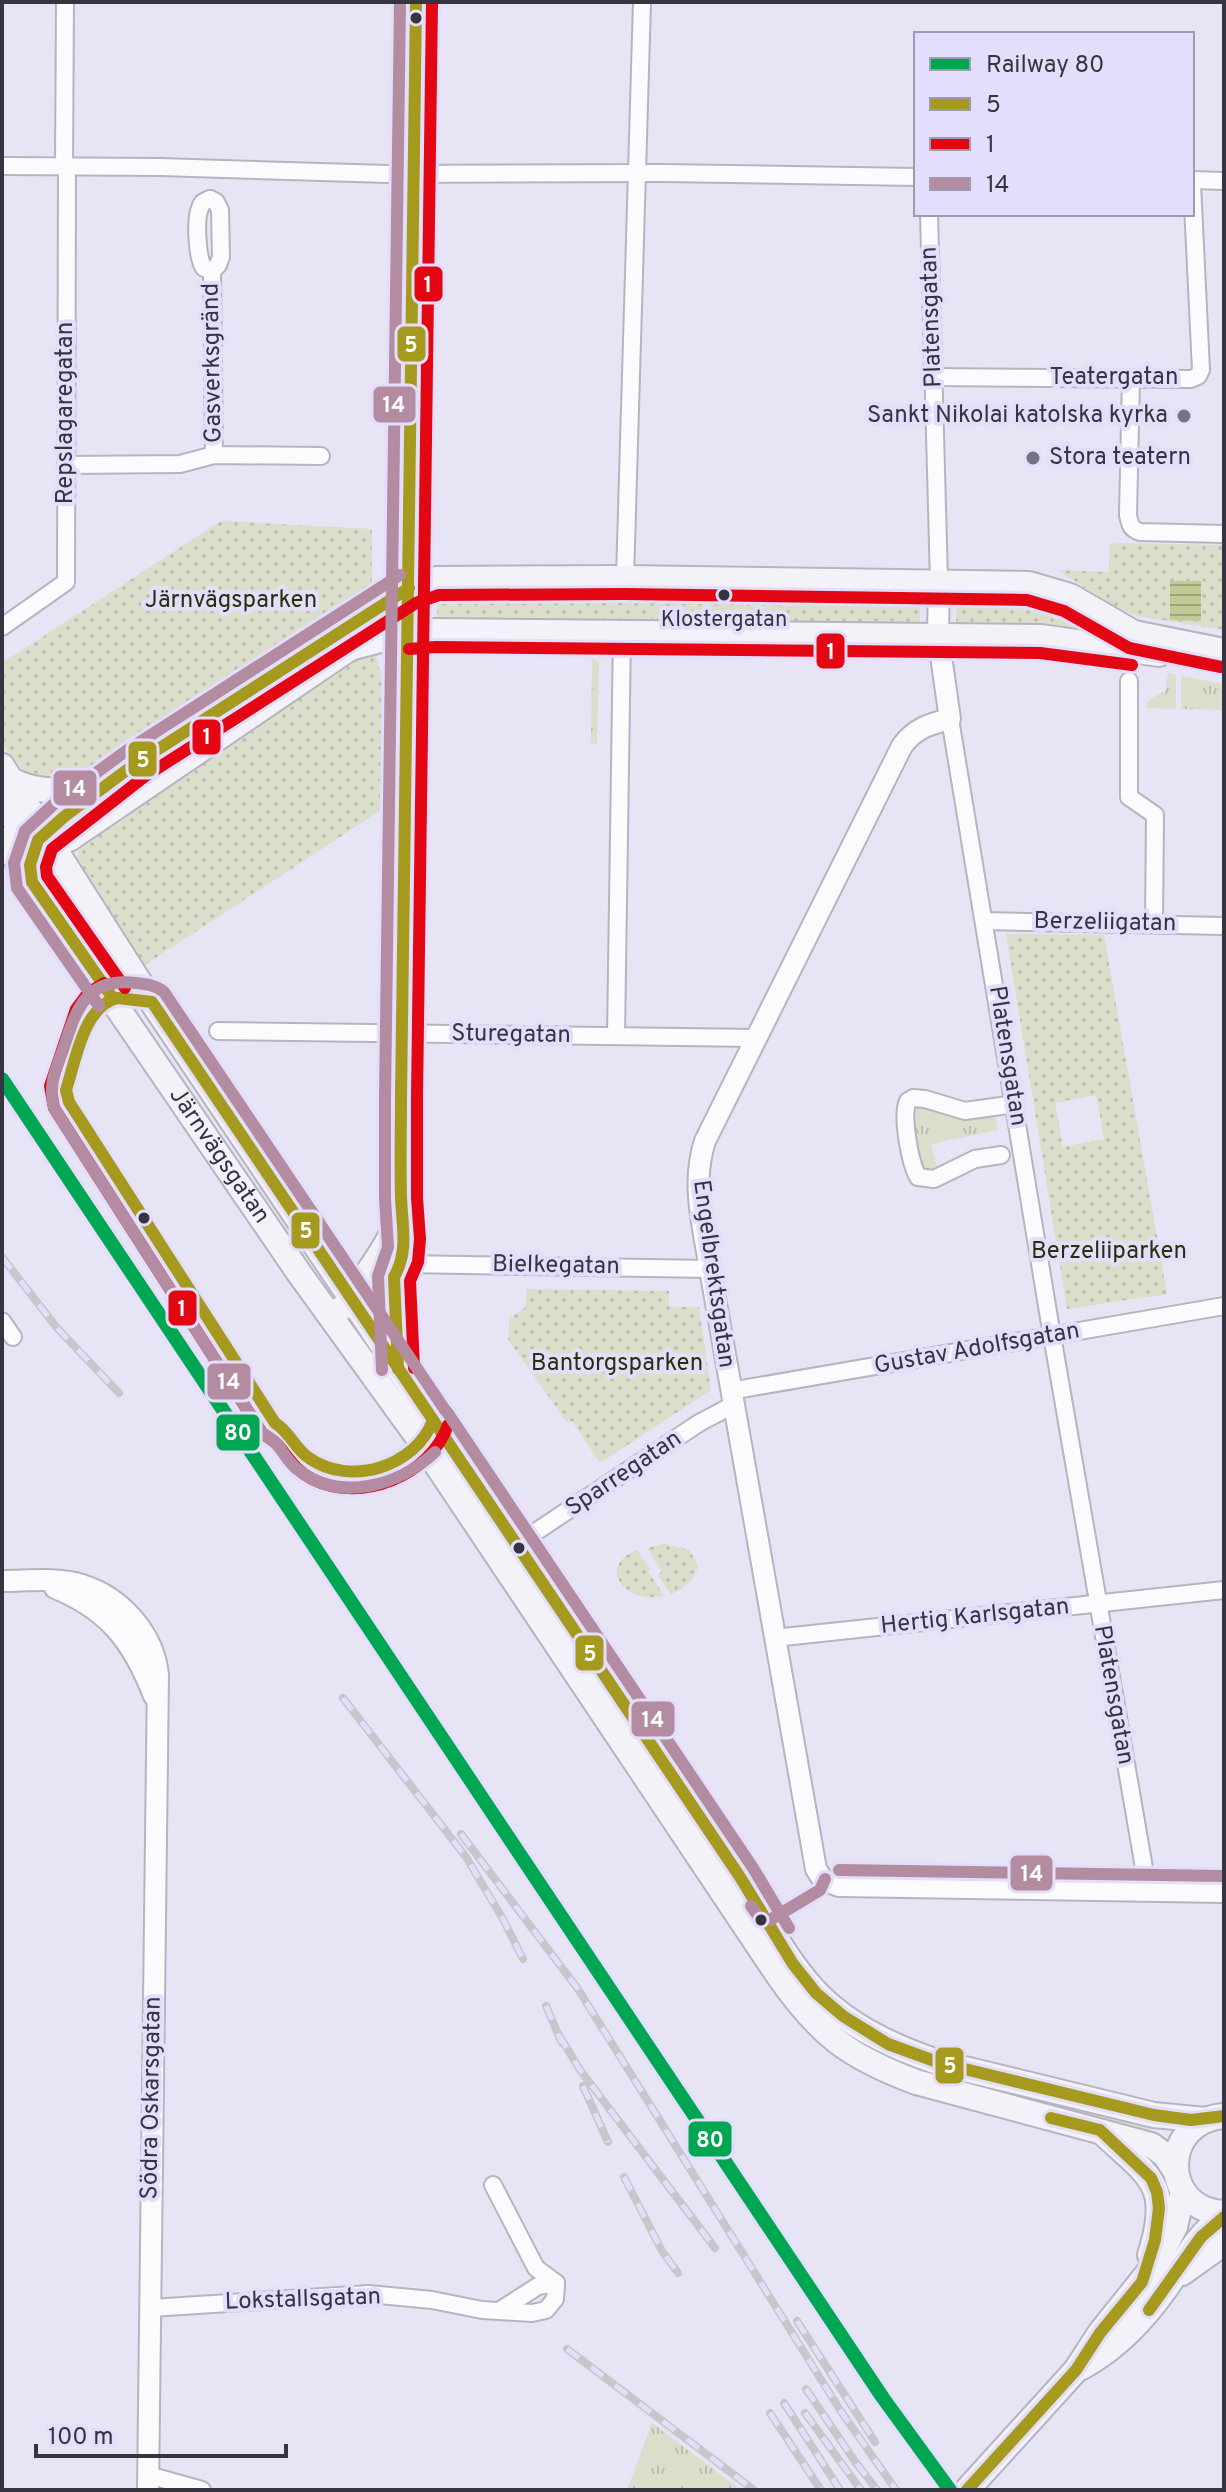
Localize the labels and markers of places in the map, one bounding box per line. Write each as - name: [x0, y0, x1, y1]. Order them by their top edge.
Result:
- unlabelled marker: [408, 10, 424, 26]
- place label: Sankt Nikolai katolska kyrka: [867, 401, 1168, 431]
- marker: Sankt Nikolai katolska kyrka: [1175, 407, 1193, 425]
- place label: Stora teatern: [1049, 443, 1191, 473]
- marker: Stora teatern: [1024, 449, 1042, 467]
- marker: Klostergatan: [716, 587, 732, 603]
- place label: Klostergatan: [661, 607, 787, 634]
- unlabelled marker: [136, 1210, 152, 1226]
- unlabelled marker: [511, 1540, 527, 1556]
- unlabelled marker: [753, 1912, 769, 1928]

